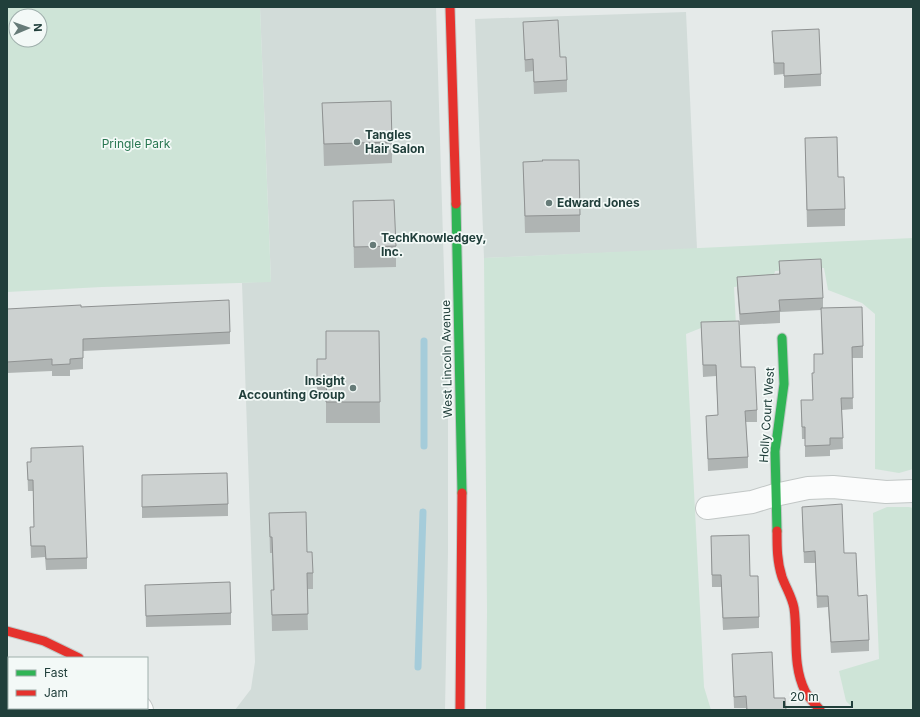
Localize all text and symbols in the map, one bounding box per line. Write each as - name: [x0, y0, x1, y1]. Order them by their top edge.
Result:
- north arrow: [8, 8, 48, 48]
- text: N: [31, 23, 45, 32]
- place label: Tangles Hair Salon: [365, 127, 425, 156]
- park label: Pringle Park: [102, 136, 171, 151]
- marker: Tangles Hair Salon: [352, 137, 362, 147]
- place label: Edward Jones: [557, 195, 640, 210]
- marker: Edward Jones: [544, 198, 554, 208]
- place label: TechKnowledgey, Inc.: [381, 230, 487, 259]
- marker: TechKnowledgey, Inc.: [368, 240, 378, 250]
- street label: West Lincoln Avenue: [438, 300, 455, 418]
- street label: Holly Court West: [756, 367, 777, 463]
- place label: Insight Accounting Group: [238, 373, 346, 402]
- marker: Insight Accounting Group: [348, 383, 358, 393]
- legend: [8, 657, 148, 709]
- text: Fast: [44, 665, 68, 680]
- scale bar: [784, 683, 852, 709]
- text: Jam: [44, 685, 68, 700]
- text: 20 m: [790, 689, 819, 704]

